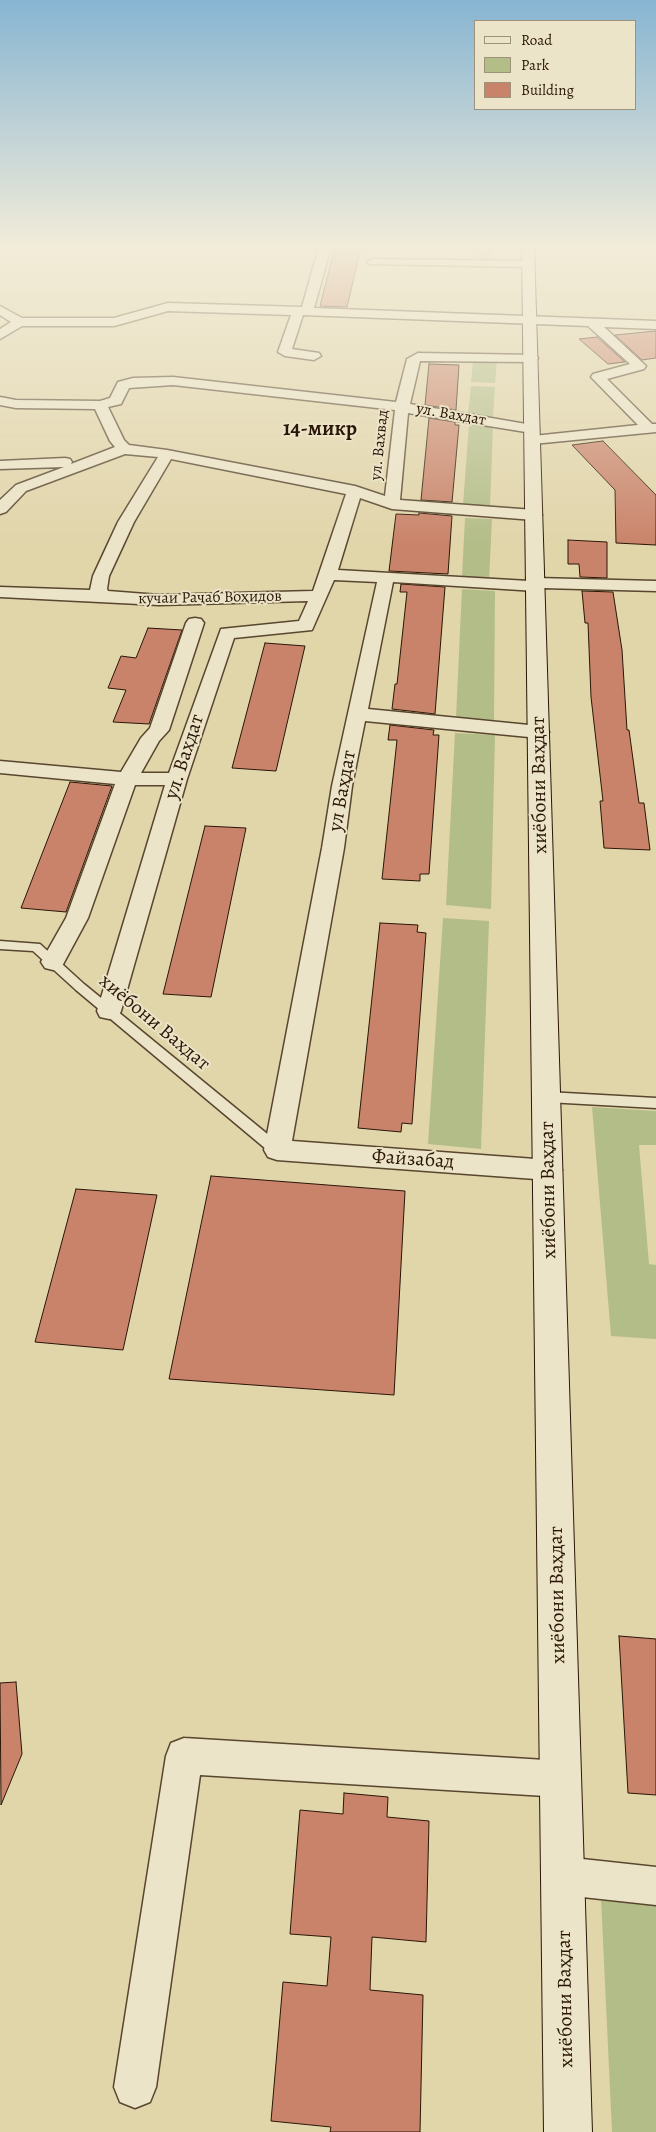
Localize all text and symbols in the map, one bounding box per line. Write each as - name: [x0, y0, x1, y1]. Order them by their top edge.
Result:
- legend: [473, 20, 636, 110]
- text: Road: [521, 30, 552, 50]
- text: Park: [521, 55, 549, 75]
- text: Building: [521, 80, 574, 100]
- street label: ул. Вахдат: [415, 399, 487, 431]
- street label: ул. Вахвад: [367, 409, 393, 481]
- district label: 14-микр: [283, 417, 357, 443]
- street label: кучаи Раҷаб Воҳидов: [138, 587, 282, 609]
- street label: ул. Вахдат: [160, 711, 210, 803]
- street label: хиёбони Ваҳдат: [527, 716, 553, 854]
- street label: ул Ваҳдат: [324, 749, 362, 833]
- street label: хиёбони Вахдат: [94, 970, 214, 1076]
- street label: хиёбони Ваҳдат: [536, 1121, 562, 1259]
- street label: Файзабад: [371, 1145, 455, 1175]
- street label: хиёбони Ваҳдат: [545, 1526, 571, 1664]
- street label: хиёбони Ваҳдат: [553, 1930, 579, 2068]

